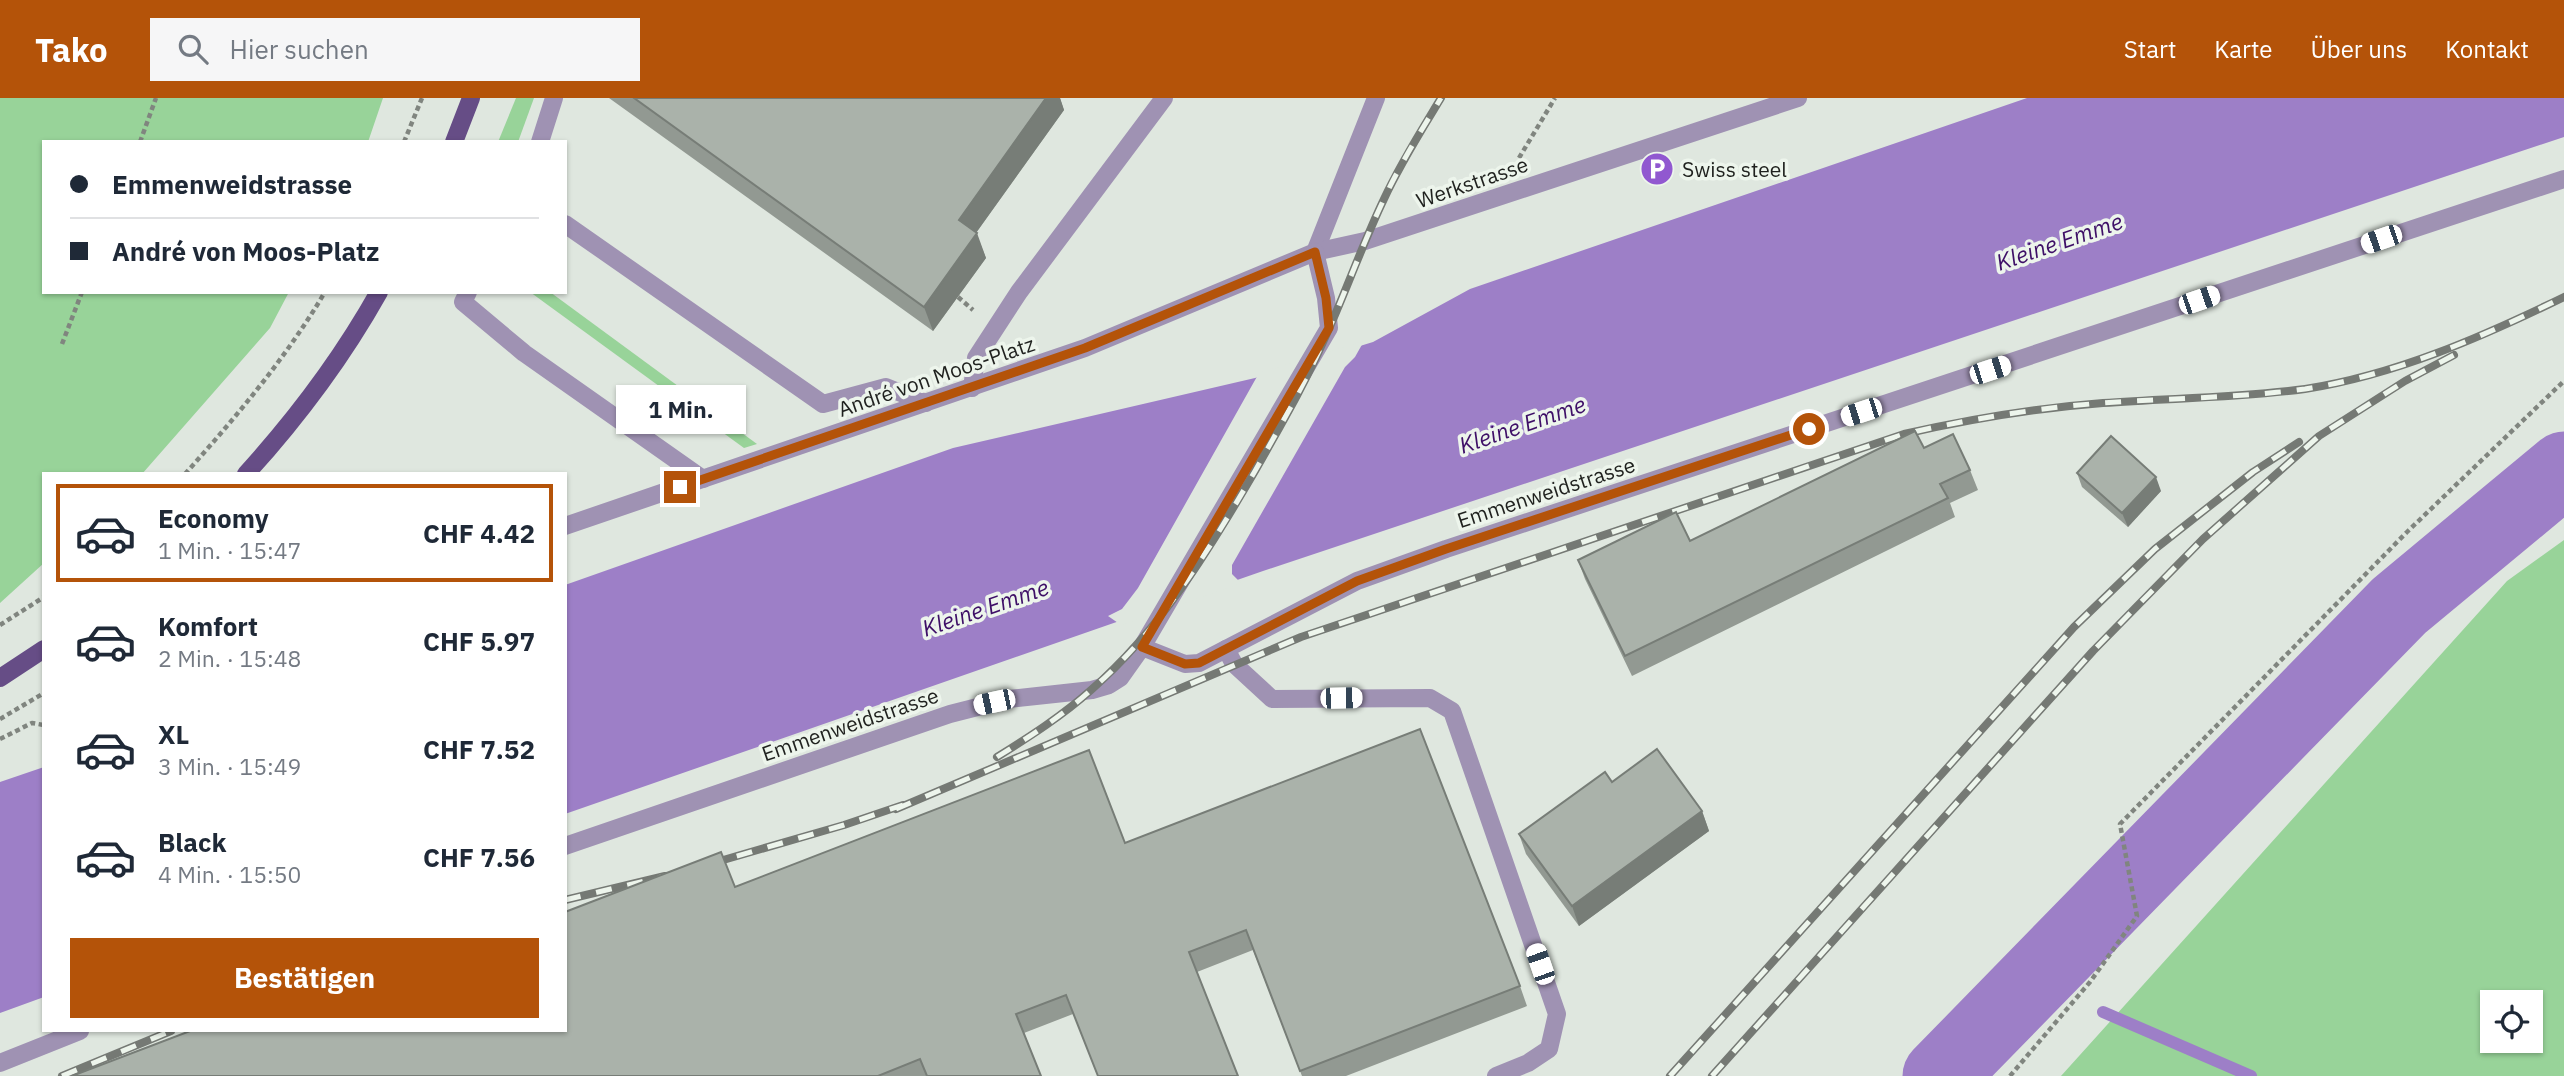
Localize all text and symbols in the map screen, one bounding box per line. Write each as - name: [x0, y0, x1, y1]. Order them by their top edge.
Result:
- search box: [150, 18, 640, 81]
- text: Tako: [35, 28, 108, 71]
- icon: search: [174, 30, 212, 68]
- text: Hier suchen: [230, 32, 369, 66]
- text: Start: [2124, 33, 2176, 65]
- text: Karte: [2214, 33, 2272, 65]
- text: Über uns: [2310, 33, 2407, 65]
- text: Kontakt: [2445, 33, 2529, 65]
- street label: Werkstrasse: [1412, 150, 1532, 214]
- parking icon: Swiss steel: [1638, 150, 1676, 188]
- place label: Swiss steel: [1682, 155, 1787, 183]
- text: Emmenweidstrasse: [112, 167, 352, 201]
- water label: Kleine Emme: [1992, 205, 2127, 277]
- car: [2358, 222, 2405, 256]
- text: André von Moos-Platz: [112, 234, 380, 268]
- car: [2176, 283, 2223, 317]
- street label: André von Moos-Platz: [834, 329, 1038, 423]
- car: [1967, 354, 2014, 386]
- callout: 1 Min.: [615, 386, 745, 434]
- water label: Kleine Emme: [1455, 388, 1590, 460]
- text: 1 Min.: [648, 394, 714, 424]
- car: [1838, 396, 1885, 428]
- route start: [1793, 413, 1825, 445]
- street label: Emmenweidstrasse: [1454, 450, 1638, 534]
- route end: [664, 471, 696, 503]
- text: Economy: [158, 501, 269, 535]
- icon: car: [74, 502, 137, 565]
- text: CHF 4.42: [423, 516, 535, 550]
- text: 1 Min. · 15:47: [158, 535, 301, 565]
- water label: Kleine Emme: [918, 571, 1053, 643]
- text: Komfort: [158, 609, 258, 643]
- icon: car: [74, 610, 137, 673]
- text: CHF 5.97: [423, 624, 535, 658]
- text: 2 Min. · 15:48: [158, 643, 301, 673]
- street label: Emmenweidstrasse: [758, 681, 942, 767]
- car: [972, 687, 1017, 717]
- car: [1320, 687, 1363, 709]
- text: XL: [158, 717, 189, 751]
- icon: car: [74, 718, 137, 781]
- text: CHF 7.52: [423, 732, 535, 766]
- text: 3 Min. · 15:49: [158, 751, 301, 781]
- text: Black: [158, 825, 226, 859]
- icon: car: [74, 826, 137, 889]
- text: CHF 7.56: [423, 840, 535, 874]
- text: 4 Min. · 15:50: [158, 859, 301, 889]
- button: Bestätigen: [70, 938, 539, 1018]
- car: [1524, 941, 1557, 987]
- map controls: [2480, 990, 2543, 1053]
- button: locate: [2480, 990, 2543, 1053]

